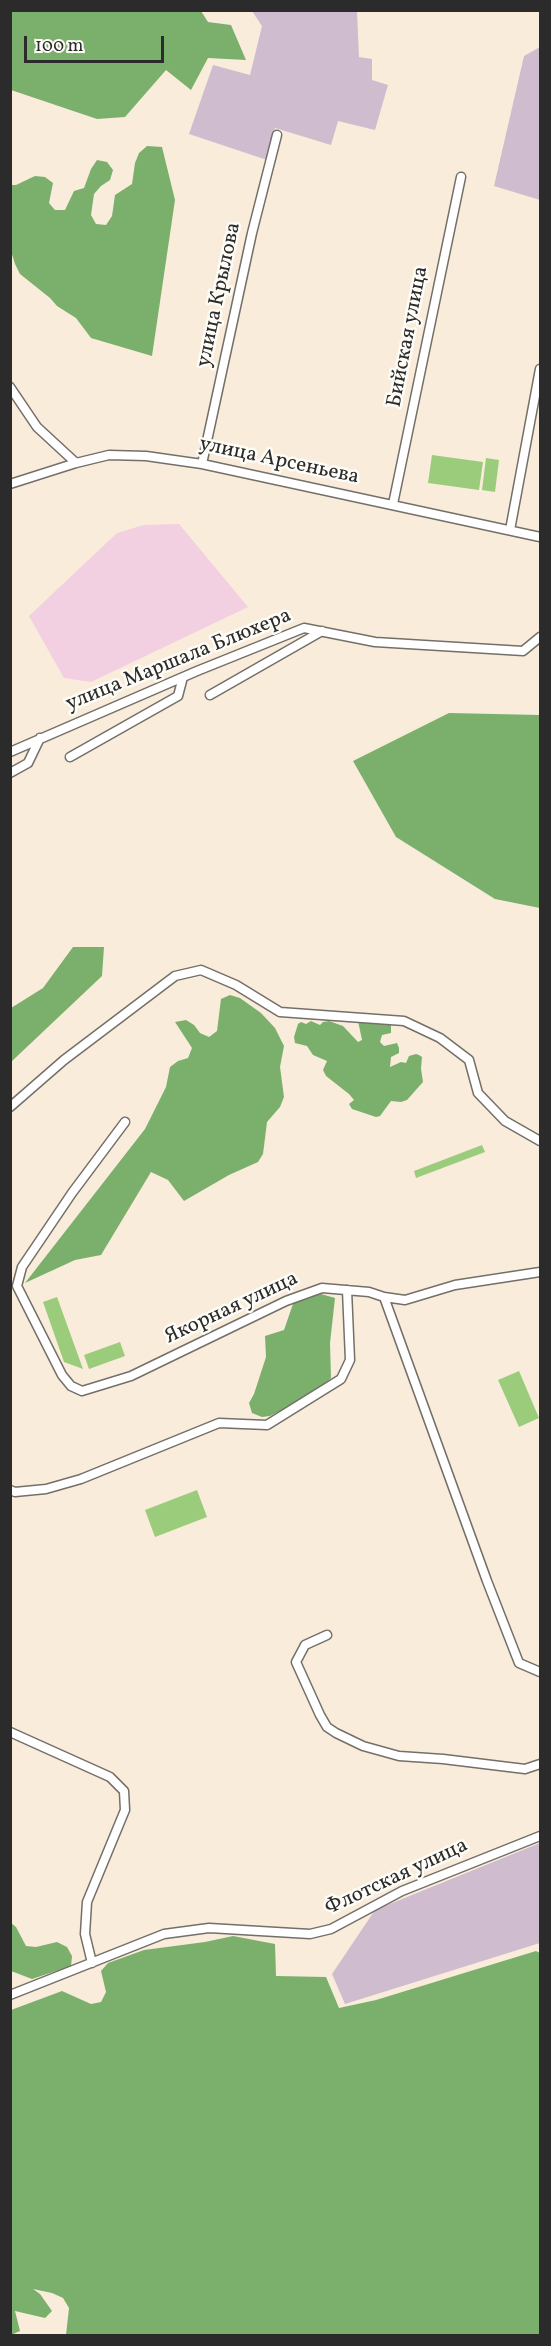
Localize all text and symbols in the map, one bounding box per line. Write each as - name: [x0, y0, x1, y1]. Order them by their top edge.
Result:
- scale bar: [27, 24, 166, 62]
- text: 100 m: [35, 34, 84, 59]
- street label: улица Крылова: [192, 220, 248, 370]
- street label: Бийская улица: [383, 264, 435, 410]
- street label: улица Арсеньева: [197, 433, 361, 491]
- street label: улица Маршала Блюхера: [63, 604, 295, 718]
- street label: Якорная улица: [161, 1267, 303, 1351]
- street label: Флотская улица: [322, 1834, 472, 1922]

